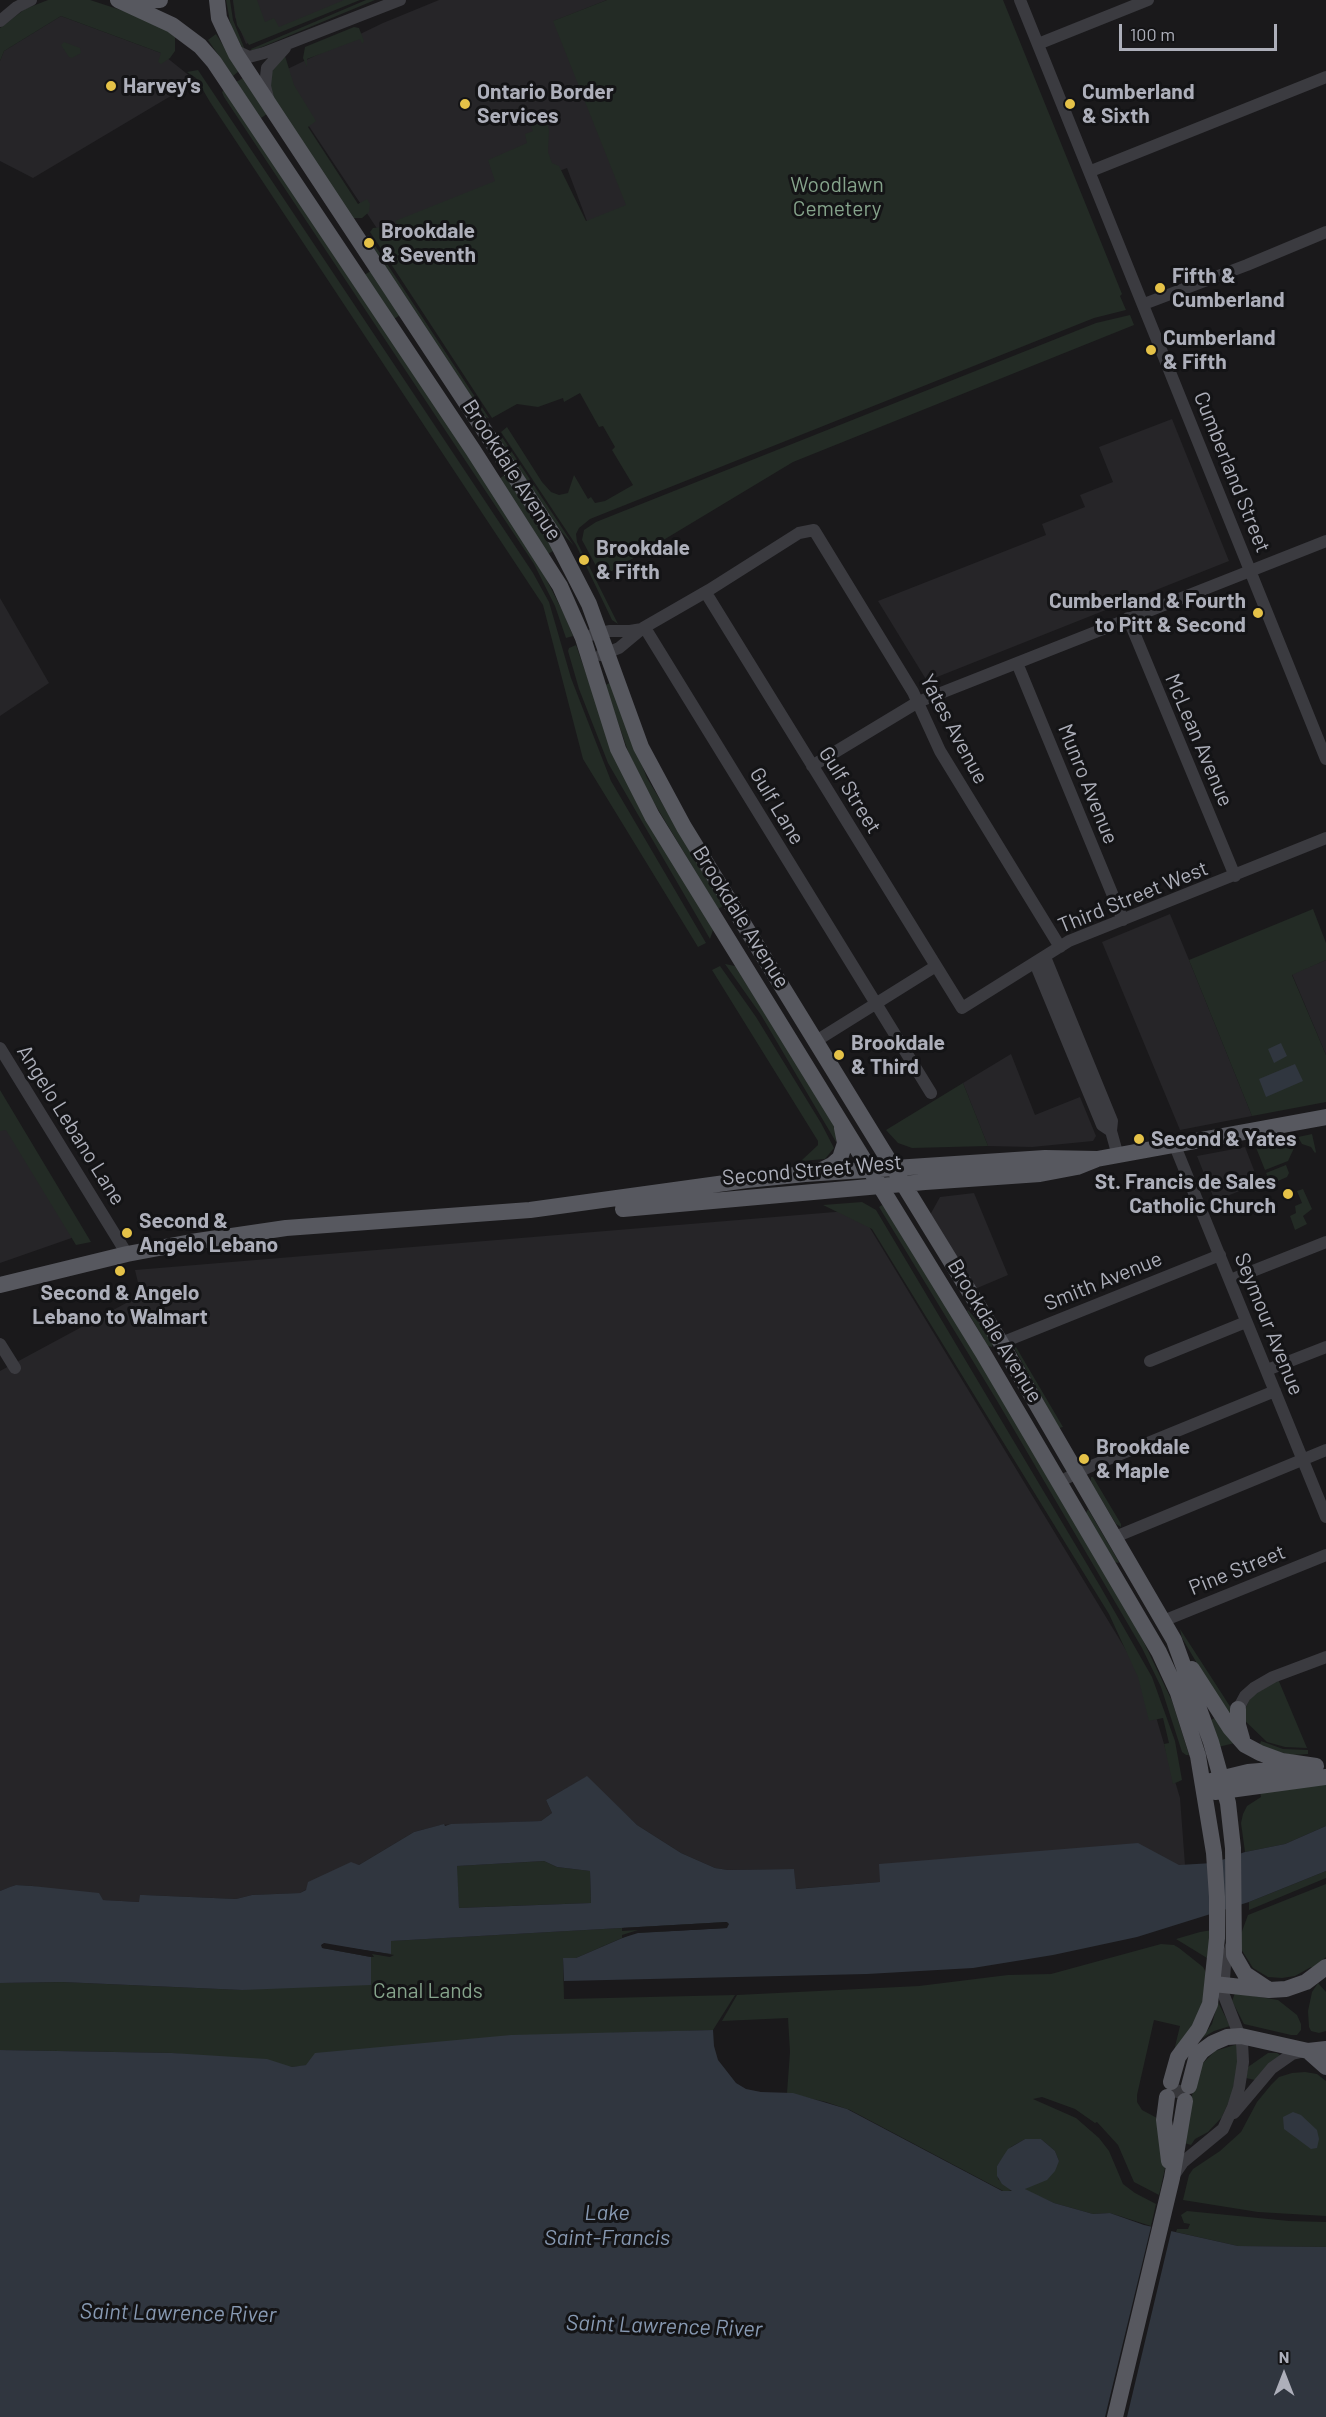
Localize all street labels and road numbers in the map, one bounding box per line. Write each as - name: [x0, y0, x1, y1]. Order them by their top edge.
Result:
- street label: Cumberland Street: [1188, 388, 1276, 556]
- street label: Brookdale Avenue: [457, 395, 567, 545]
- street label: Yates Avenue: [914, 670, 994, 788]
- street label: McLean Avenue: [1160, 670, 1238, 810]
- street label: Munro Avenue: [1052, 720, 1124, 848]
- street label: Gulf Street: [813, 742, 887, 838]
- street label: Gulf Lane: [744, 763, 810, 849]
- street label: Brookdale Avenue: [687, 841, 795, 993]
- street label: Third Street West: [1054, 855, 1212, 939]
- street label: Angelo Lebano Lane: [12, 1040, 130, 1210]
- street label: Second Street West: [721, 1150, 903, 1190]
- street label: Smith Avenue: [1040, 1246, 1166, 1316]
- street label: Seymour Avenue: [1229, 1249, 1309, 1399]
- street label: Brookdale Avenue: [942, 1255, 1048, 1407]
- street label: Pine Street: [1185, 1539, 1289, 1601]

